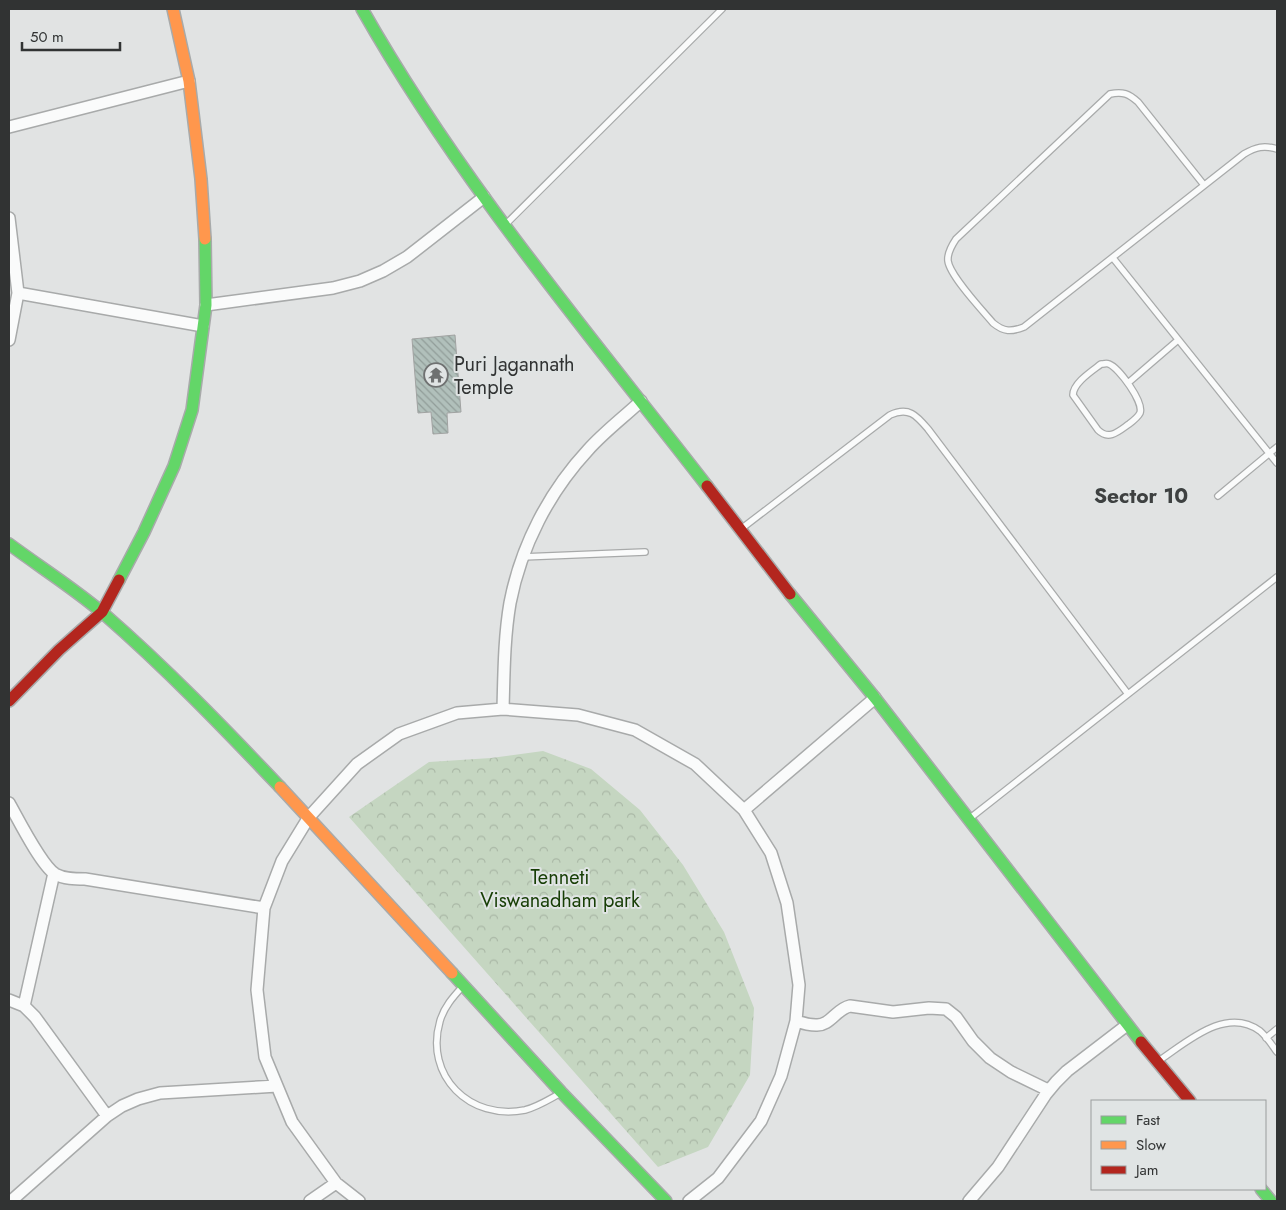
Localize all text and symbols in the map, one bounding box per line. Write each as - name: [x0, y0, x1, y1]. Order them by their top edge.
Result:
- scale bar: [22, 20, 120, 52]
- text: 50 m: [30, 26, 64, 48]
- place label: Puri Jagannath Temple: [454, 350, 574, 402]
- temple icon: Puri Jagannath Temple: [423, 362, 449, 388]
- district label: Sector 10: [1094, 481, 1188, 511]
- park label: Tenneti Viswanadham park: [480, 863, 640, 915]
- legend: [1091, 1100, 1266, 1190]
- text: Fast: [1136, 1109, 1160, 1131]
- text: Slow: [1136, 1134, 1167, 1156]
- text: Jam: [1134, 1159, 1159, 1181]

